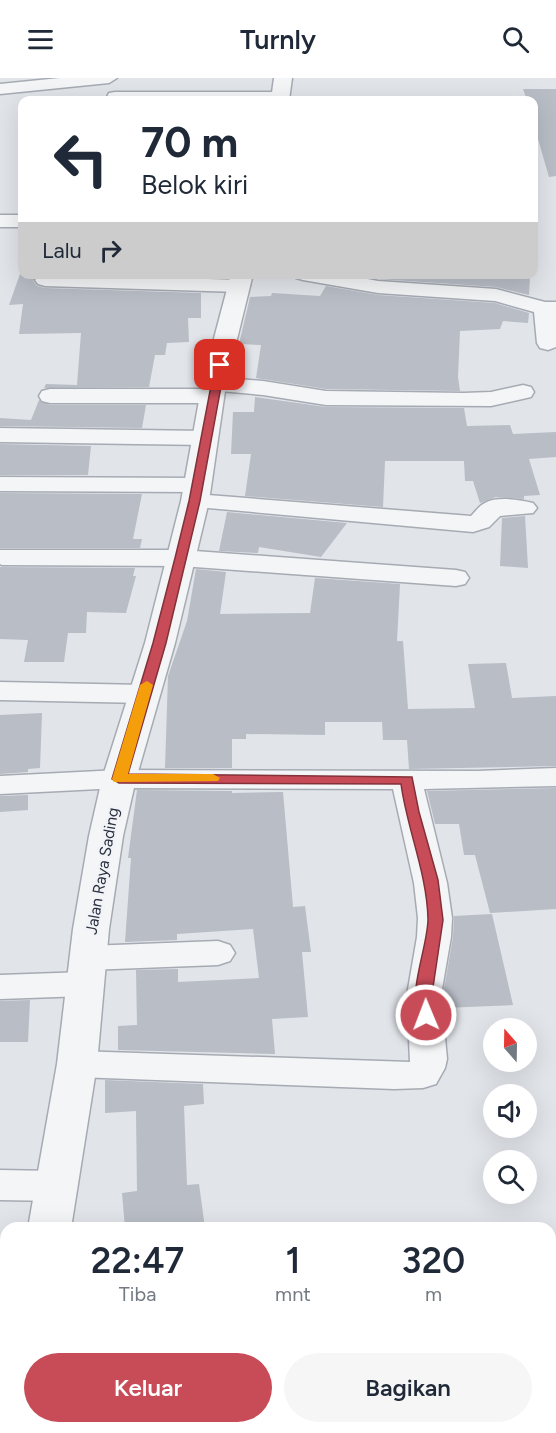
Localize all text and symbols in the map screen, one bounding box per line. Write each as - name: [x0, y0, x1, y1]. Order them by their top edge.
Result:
- icon: menu: [24, 23, 57, 56]
- text: Turnly: [240, 23, 316, 56]
- icon: search: [499, 23, 532, 56]
- text: 70 m: [141, 117, 238, 168]
- icon: left: [42, 120, 120, 198]
- text: Belok kiri: [141, 168, 248, 201]
- icon: right: [94, 234, 127, 267]
- text: Lalu: [42, 237, 82, 264]
- pin: [194, 339, 245, 390]
- icon: arrive: [203, 348, 236, 381]
- street label: Jalan Raya Sading: [81, 806, 123, 936]
- position arrow: [394, 983, 458, 1047]
- north arrow: [483, 1018, 537, 1072]
- map controls: [483, 1018, 537, 1204]
- button: sound: [483, 1084, 537, 1138]
- button: search: [483, 1150, 537, 1204]
- text: 22:47: [91, 1239, 184, 1282]
- text: 1: [285, 1239, 301, 1282]
- text: 320: [402, 1239, 465, 1282]
- text: Tiba: [119, 1282, 156, 1306]
- text: mnt: [275, 1282, 311, 1306]
- text: m: [425, 1282, 442, 1306]
- button: Keluar: [24, 1353, 272, 1422]
- button: Bagikan: [284, 1353, 532, 1422]

